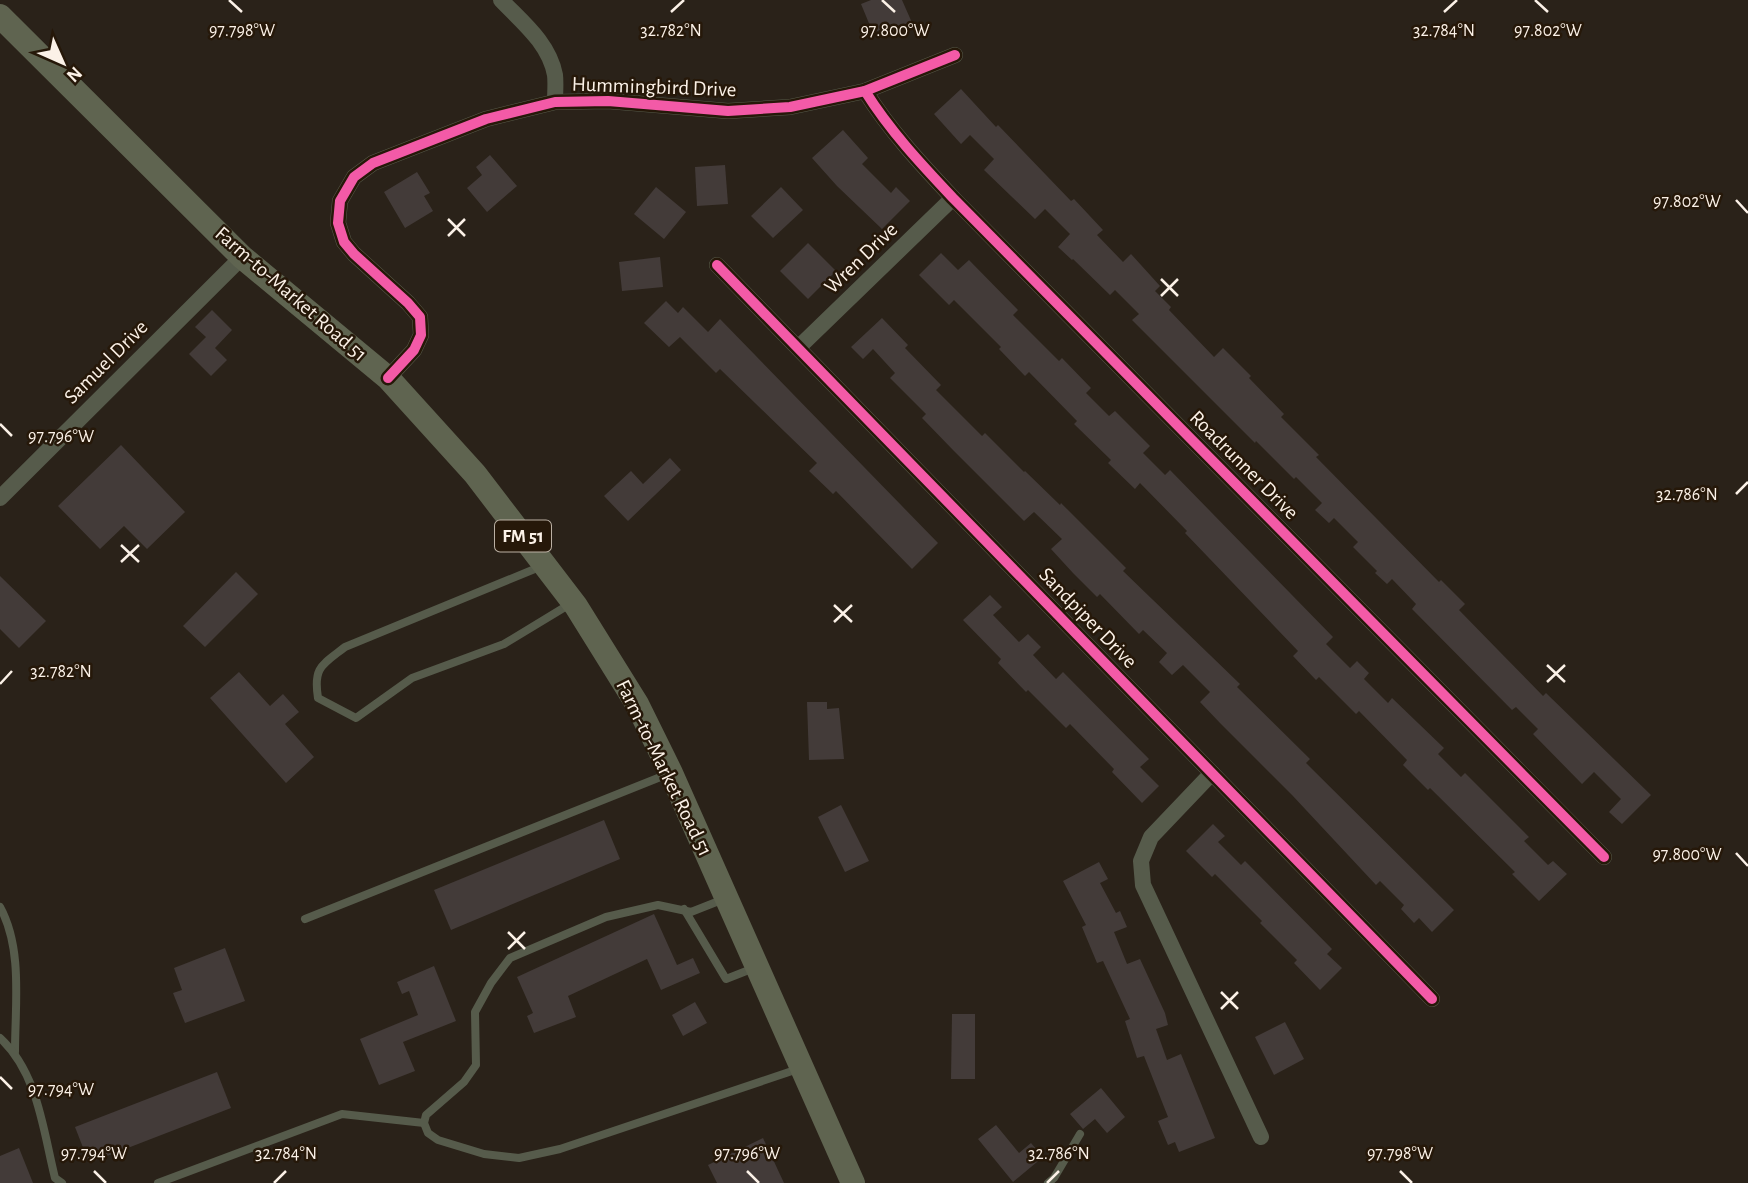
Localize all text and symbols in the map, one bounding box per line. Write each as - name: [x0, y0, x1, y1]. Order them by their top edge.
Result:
- text: 97.798°W: [209, 22, 275, 40]
- text: 32.782°N: [640, 22, 702, 40]
- text: 97.800°W: [860, 22, 930, 40]
- text: 32.784°N: [1413, 22, 1475, 40]
- text: 97.802°W: [1514, 22, 1582, 40]
- north arrow: [28, 28, 98, 98]
- text: N: [63, 63, 85, 85]
- street label: Hummingbird Drive: [571, 74, 737, 100]
- text: 97.802°W: [1653, 193, 1721, 211]
- street label: Wren Drive: [821, 218, 901, 298]
- street label: Farm-to-Market Road 51: [211, 223, 371, 365]
- street label: Samuel Drive: [60, 316, 152, 408]
- street label: Roadrunner Drive: [1186, 407, 1302, 523]
- text: 97.796°W: [28, 428, 94, 446]
- text: 32.786°N: [1656, 486, 1718, 504]
- road number: FM 51: [495, 520, 551, 552]
- street label: Sandpiper Drive: [1035, 564, 1141, 672]
- text: 32.782°N: [30, 663, 92, 681]
- street label: Farm-to-Market Road 51: [612, 676, 716, 860]
- text: 97.800°W: [1652, 846, 1722, 864]
- text: 97.794°W: [28, 1081, 94, 1099]
- text: 97.794°W: [61, 1145, 127, 1163]
- text: 32.784°N: [255, 1145, 317, 1163]
- text: 97.796°W: [714, 1145, 780, 1163]
- text: 32.786°N: [1028, 1145, 1090, 1163]
- text: 97.798°W: [1367, 1145, 1433, 1163]

